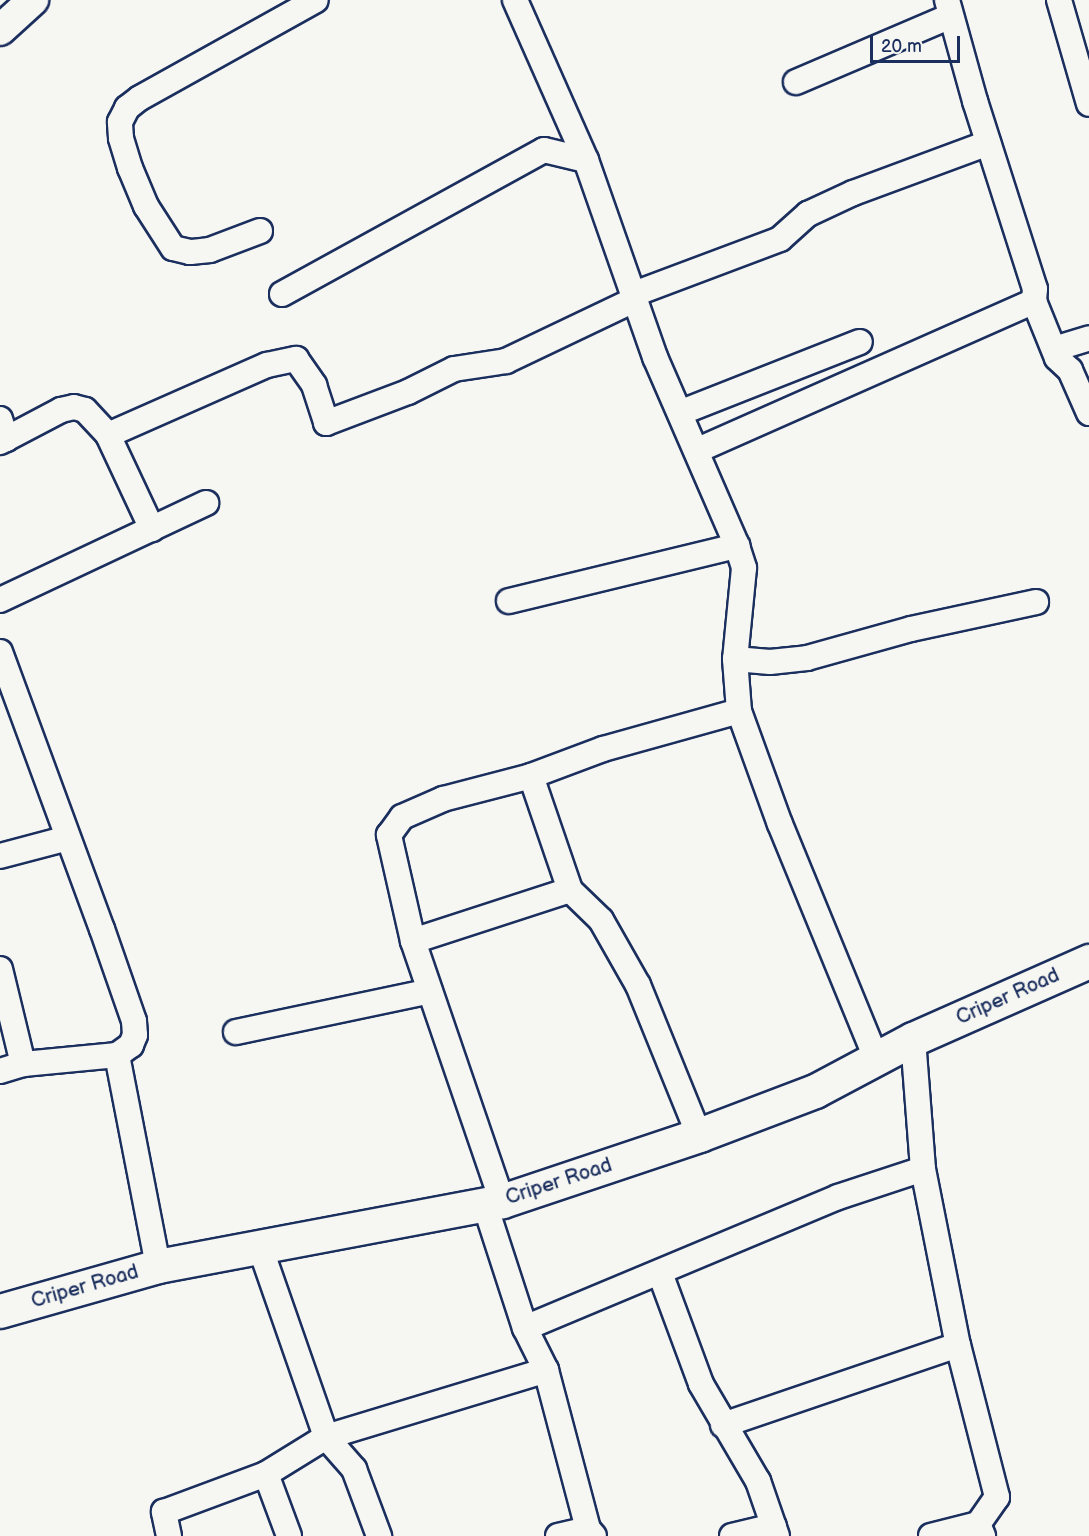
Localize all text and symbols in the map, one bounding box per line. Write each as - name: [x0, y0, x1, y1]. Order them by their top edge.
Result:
- scale bar: [873, 24, 963, 62]
- text: 20 m: [881, 36, 922, 57]
- street label: Criper Road: [953, 964, 1063, 1030]
- street label: Criper Road: [503, 1154, 615, 1210]
- street label: Criper Road: [29, 1260, 141, 1314]

